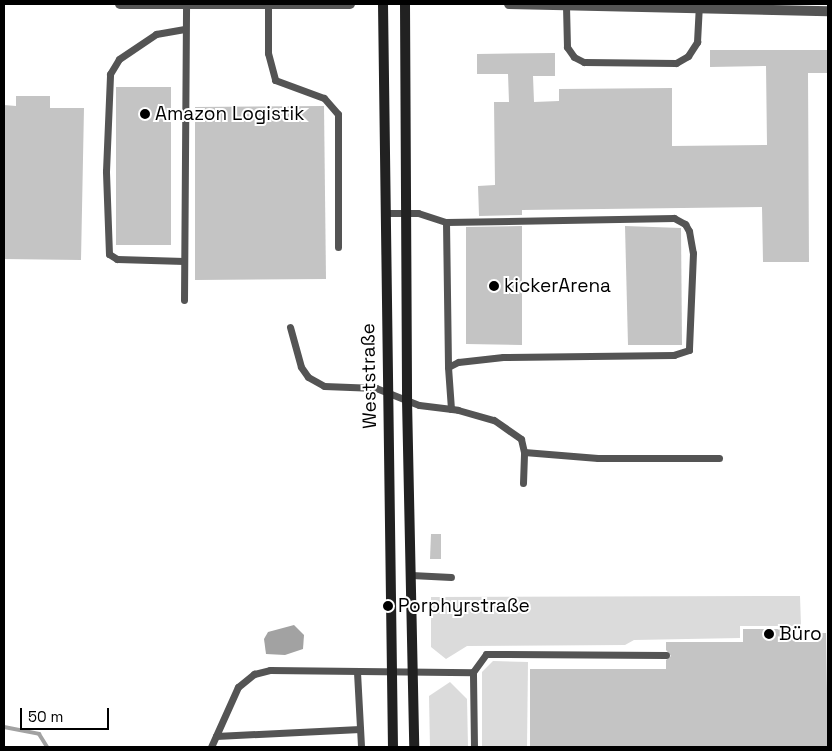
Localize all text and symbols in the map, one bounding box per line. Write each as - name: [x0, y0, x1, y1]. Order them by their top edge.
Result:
- place label: Amazon Logistik: [155, 103, 304, 125]
- marker: Amazon Logistik: [139, 108, 151, 120]
- place label: kickerArena: [504, 275, 611, 297]
- marker: kickerArena: [488, 280, 500, 292]
- street label: Weststraße: [357, 323, 381, 429]
- place label: Porphyrstraße: [398, 595, 530, 617]
- marker: Porphyrstraße: [382, 600, 394, 612]
- place label: Büro: [779, 623, 822, 645]
- marker: Büro: [763, 628, 775, 640]
- scale bar: [22, 698, 111, 730]
- text: 50 m: [28, 707, 63, 726]

